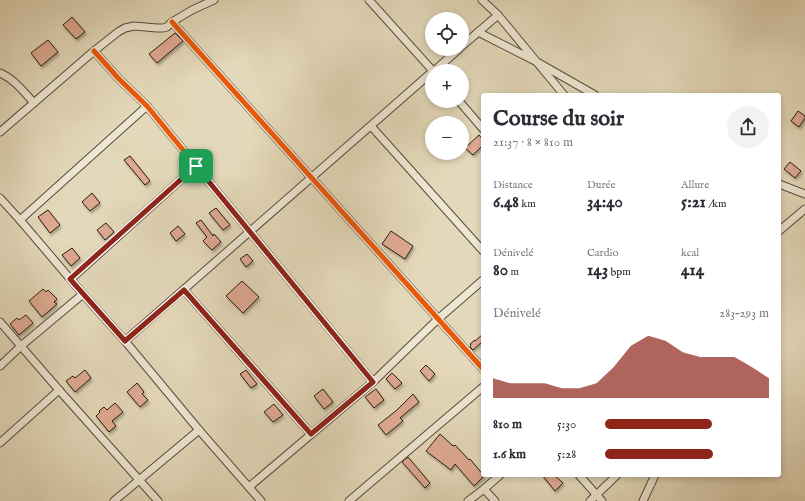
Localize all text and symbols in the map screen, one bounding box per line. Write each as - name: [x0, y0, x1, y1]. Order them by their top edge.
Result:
- map controls: [425, 12, 469, 160]
- button: locate: [425, 12, 469, 56]
- button: +: [425, 64, 469, 108]
- text: Course du soir: [493, 105, 624, 133]
- button: share: [727, 106, 769, 148]
- button: −: [425, 116, 469, 160]
- text: 21:37 · 8 × 810 m: [493, 134, 573, 151]
- pin: [179, 149, 213, 183]
- icon: arrive: [185, 155, 207, 177]
- text: Distance: [493, 178, 533, 192]
- text: Durée: [587, 178, 616, 192]
- text: Allure: [681, 178, 709, 192]
- text: 6.48: [493, 192, 519, 213]
- text: 34:40: [587, 192, 623, 213]
- text: 5:21: [681, 192, 706, 213]
- text: km: [519, 197, 536, 211]
- text: /km: [706, 197, 727, 211]
- text: Dénivelé: [493, 246, 534, 260]
- text: Cardio: [587, 246, 618, 260]
- text: kcal: [681, 246, 699, 260]
- text: 80: [493, 260, 508, 281]
- text: 143: [587, 260, 608, 281]
- text: 414: [681, 260, 704, 281]
- text: m: [508, 265, 519, 279]
- text: bpm: [608, 265, 631, 279]
- text: Dénivelé: [493, 305, 541, 322]
- text: 283–293 m: [719, 305, 769, 322]
- text: 810 m: [493, 416, 522, 433]
- text: 5:30: [557, 416, 576, 433]
- text: 1.6 km: [493, 446, 526, 463]
- text: 5:28: [557, 446, 576, 463]

